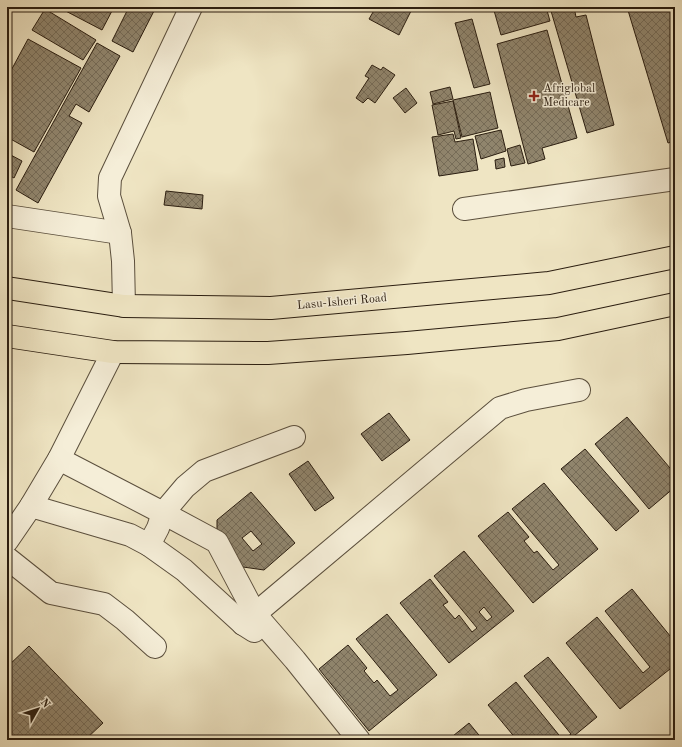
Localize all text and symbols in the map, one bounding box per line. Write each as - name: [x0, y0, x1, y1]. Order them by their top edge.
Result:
- place label: Afriglobal Medicare: [543, 83, 595, 109]
- marker: Afriglobal Medicare: [528, 90, 540, 102]
- street label: Lasu-Isheri Road: [297, 292, 387, 312]
- north arrow: [18, 689, 58, 729]
- text: N: [38, 697, 52, 711]

